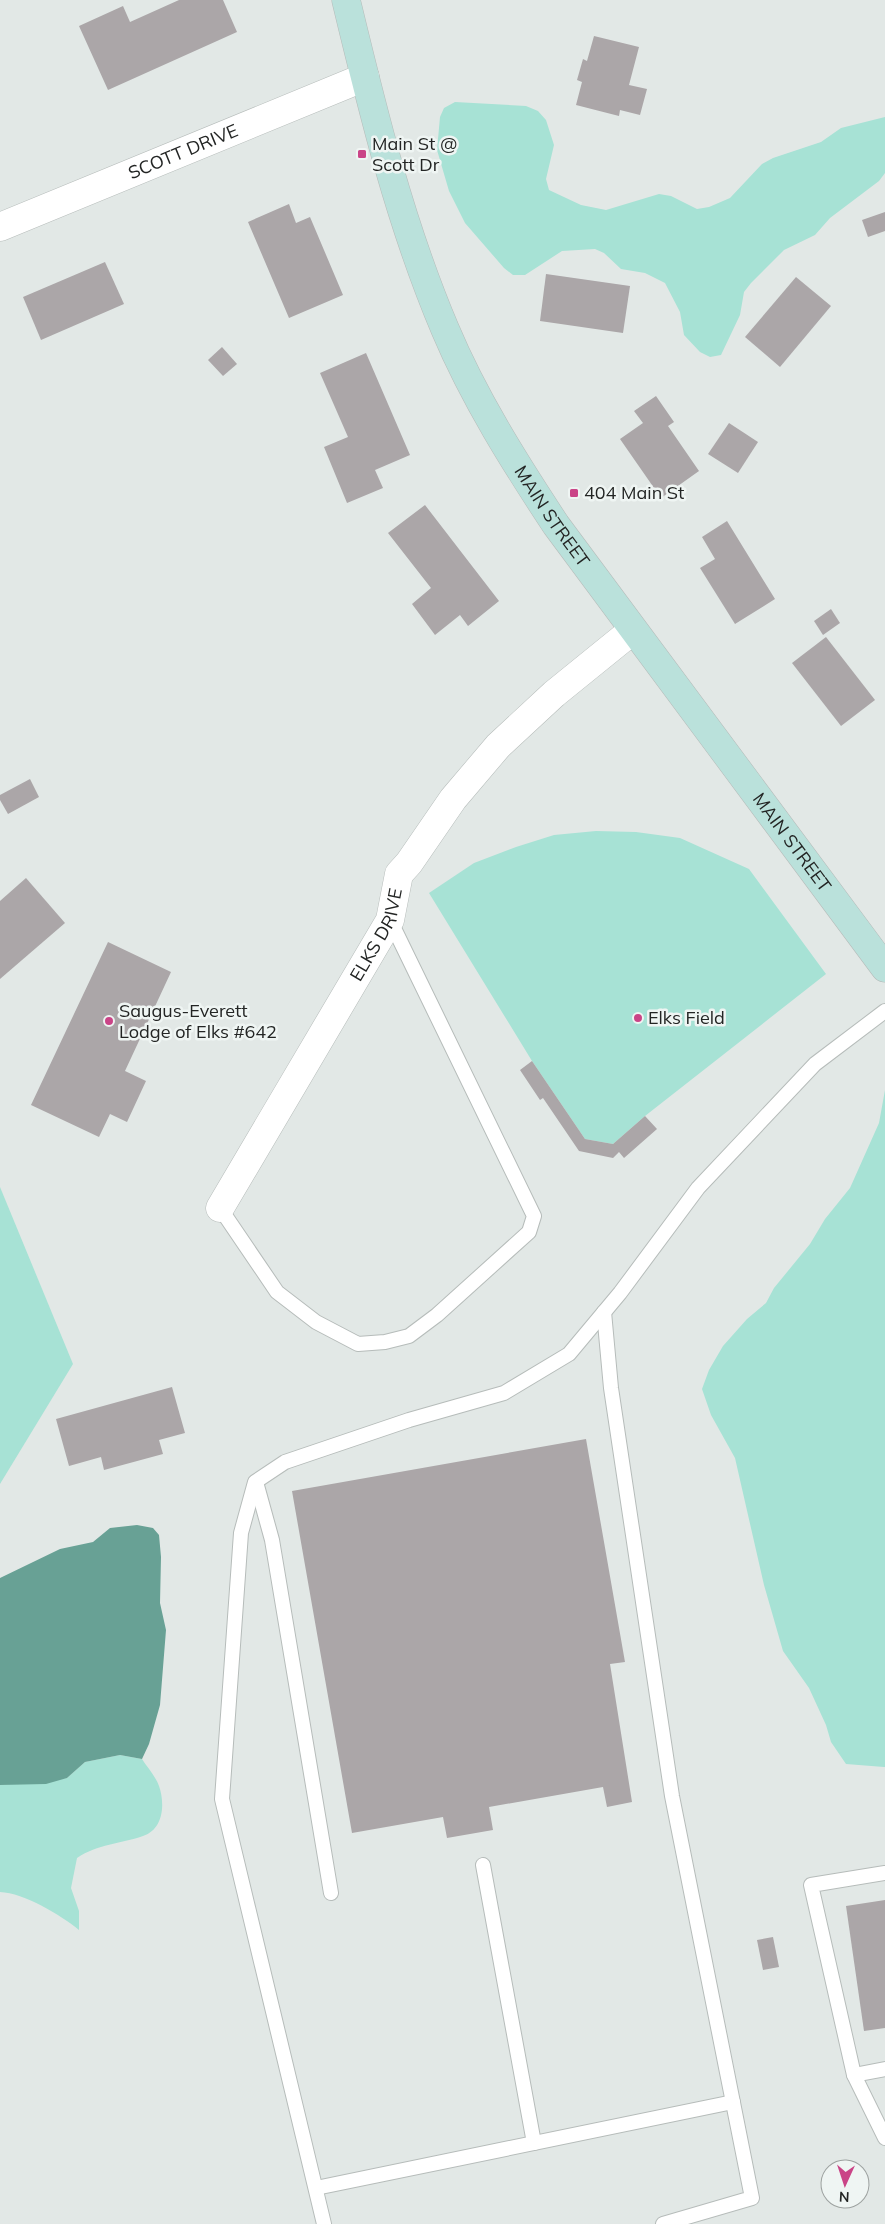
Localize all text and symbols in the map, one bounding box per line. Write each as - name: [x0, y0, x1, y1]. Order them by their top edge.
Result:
- street label: SCOTT DRIVE: [125, 118, 241, 184]
- place label: Main St @ Scott Dr: [372, 132, 457, 176]
- marker: Main St @ Scott Dr: [356, 148, 368, 160]
- street label: MAIN STREET: [510, 461, 595, 571]
- place label: 404 Main St: [584, 481, 684, 504]
- marker: 404 Main St: [568, 487, 580, 499]
- street label: MAIN STREET: [748, 788, 837, 896]
- street label: ELKS DRIVE: [345, 886, 407, 985]
- place label: Saugus-Everett Lodge of Elks #642: [119, 999, 277, 1043]
- place label: Elks Field: [648, 1006, 725, 1029]
- marker: Elks Field: [632, 1012, 644, 1024]
- marker: Saugus-Everett Lodge of Elks #642: [103, 1015, 115, 1027]
- north arrow: [820, 2159, 870, 2209]
- text: N: [839, 2188, 850, 2206]

